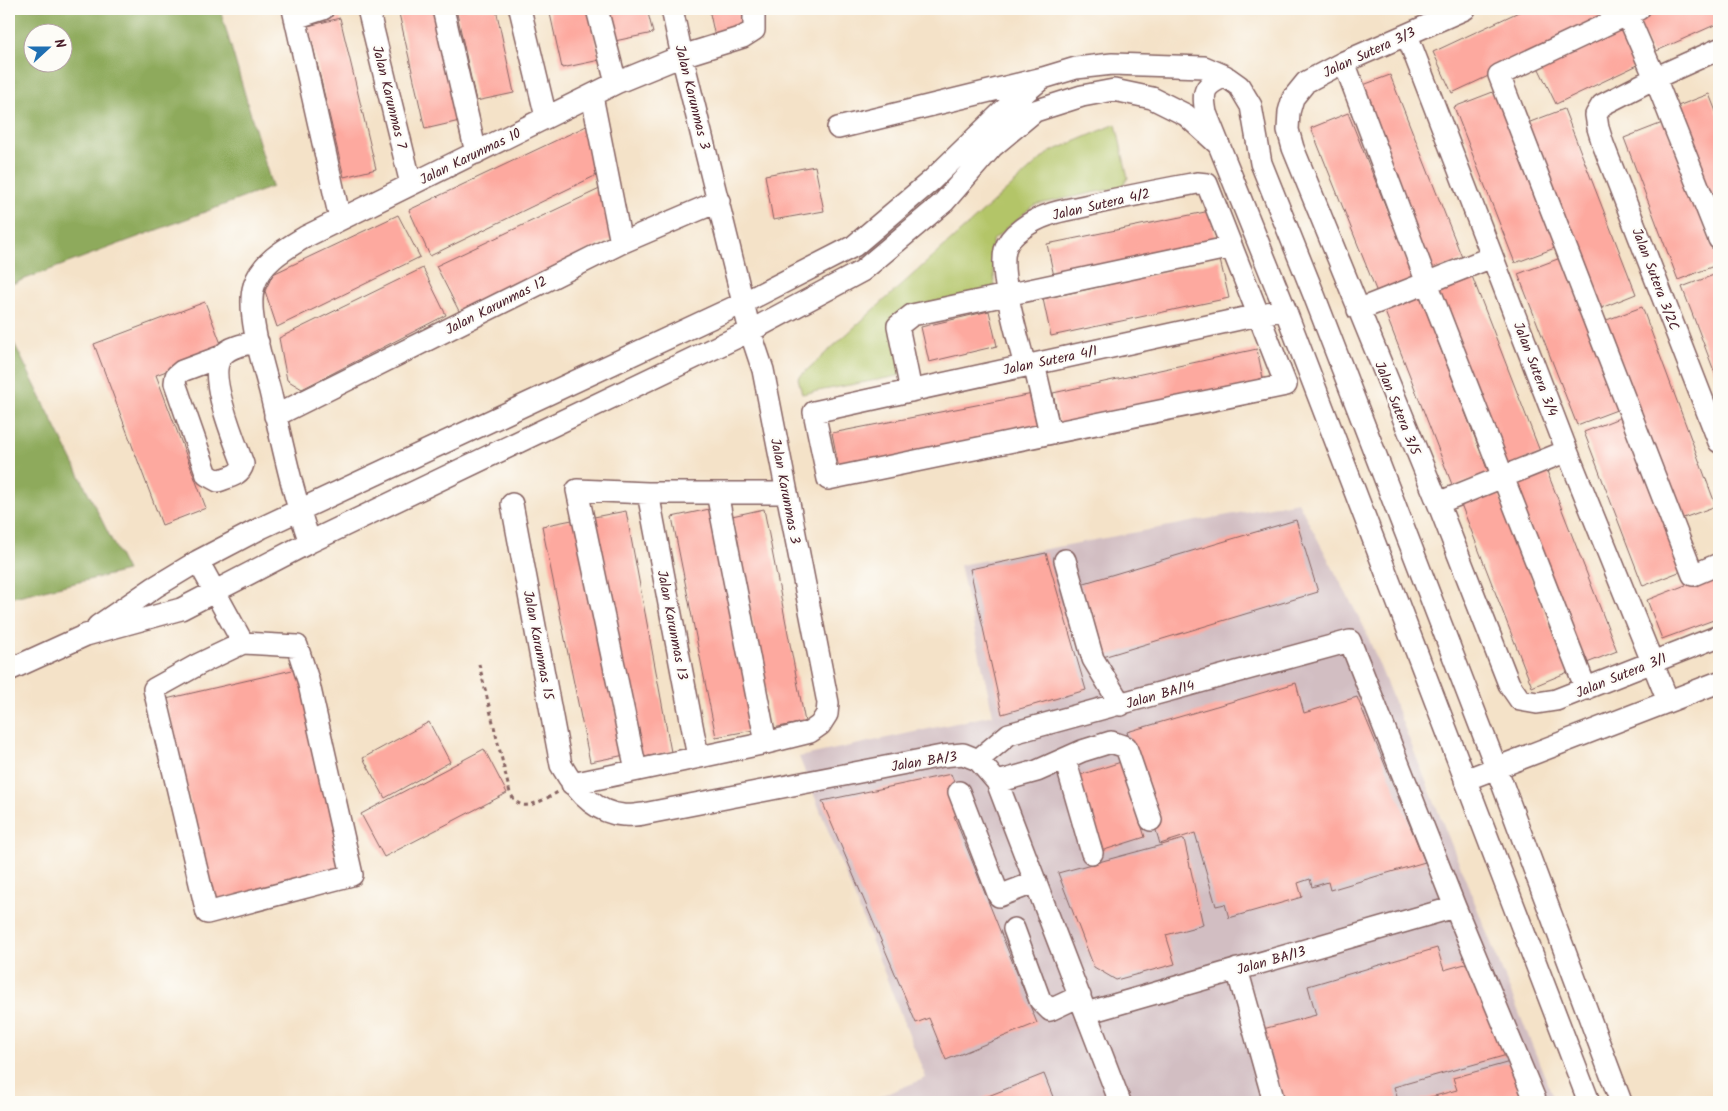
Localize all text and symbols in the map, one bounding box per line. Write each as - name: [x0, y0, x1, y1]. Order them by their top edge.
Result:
- north arrow: [22, 22, 72, 72]
- street label: Jalan Sutera 3/3: [1320, 22, 1419, 84]
- text: N: [47, 36, 71, 52]
- street label: Jalan Karunmas 7: [366, 43, 413, 152]
- street label: Jalan Karunmas 3: [668, 43, 716, 152]
- street label: Jalan Karunmas 10: [416, 123, 525, 191]
- street label: Jalan Sutera 4/2: [1050, 183, 1152, 227]
- street label: Jalan Sutera 3/2C: [1625, 225, 1685, 334]
- street label: Jalan Karunmas 12: [442, 271, 551, 341]
- street label: Jalan Sutera 3/4: [1507, 319, 1563, 420]
- street label: Jalan Sutera 4/1: [1001, 340, 1099, 382]
- street label: Jalan Sutera 3/5: [1368, 358, 1426, 460]
- street label: Jalan Karunmas 3: [764, 436, 806, 546]
- street label: Jalan Karunmas 13: [651, 568, 693, 682]
- street label: Jalan Karunmas 15: [517, 589, 560, 703]
- street label: Jalan Sutera 3/1: [1573, 648, 1670, 704]
- street label: Jalan BA/14: [1123, 675, 1198, 715]
- street label: Jalan BA/3: [890, 746, 959, 778]
- street label: Jalan BA/13: [1234, 941, 1308, 981]

